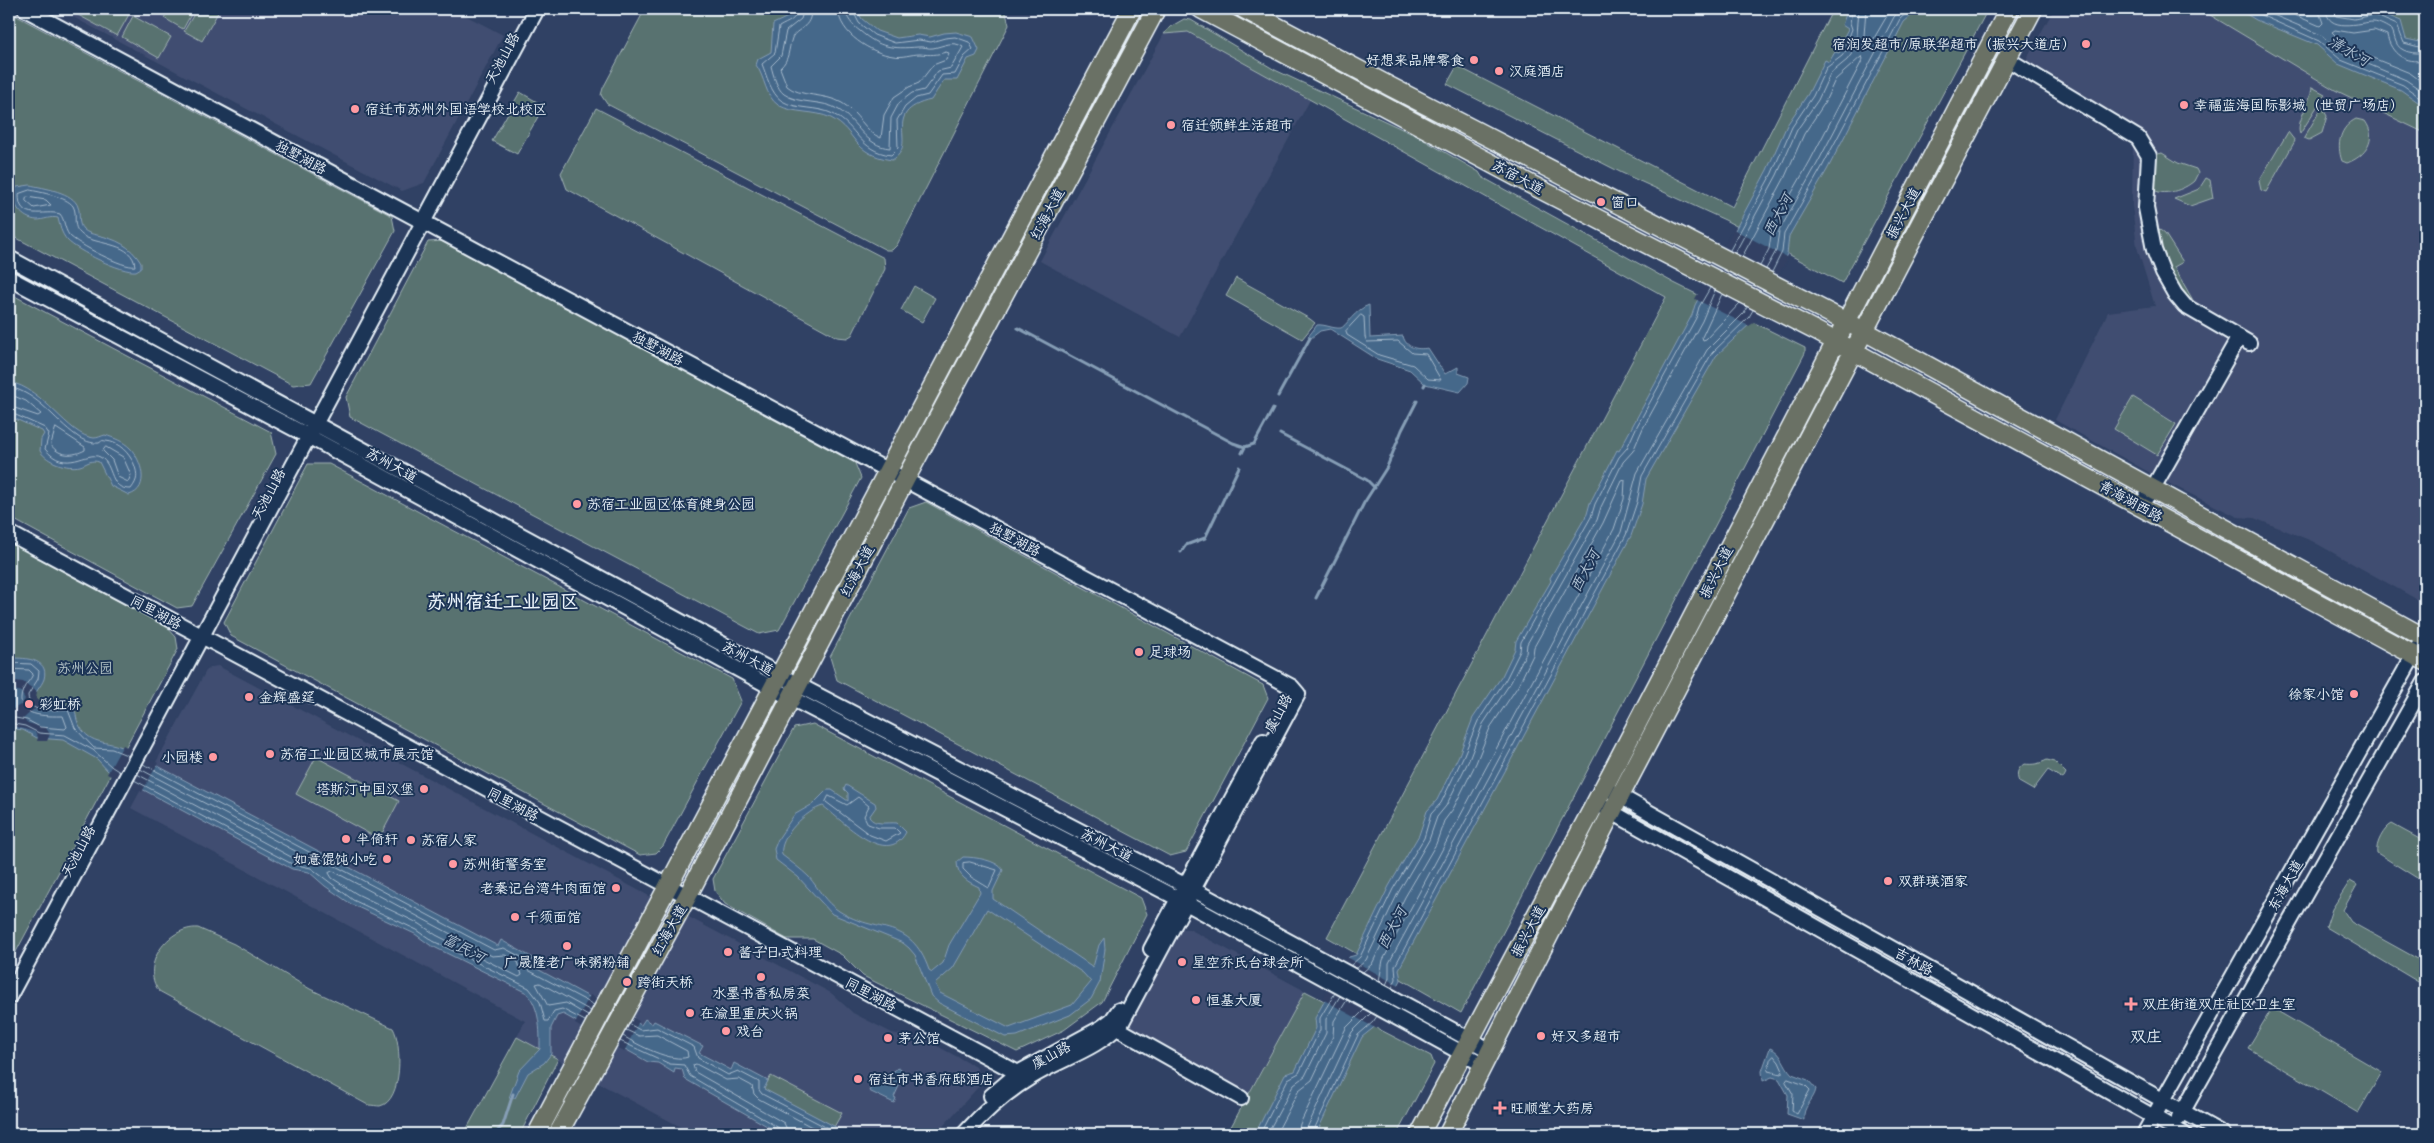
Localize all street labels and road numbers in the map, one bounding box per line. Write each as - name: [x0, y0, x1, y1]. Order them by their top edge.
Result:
- street label: 天池山路: [482, 30, 523, 87]
- street label: 独墅湖路: [272, 137, 329, 178]
- street label: 苏宿大道: [1489, 157, 1546, 198]
- street label: 振兴大道: [1883, 185, 1924, 242]
- street label: 红海大道: [1027, 186, 1068, 243]
- street label: 独墅湖路: [629, 328, 686, 369]
- street label: 苏州大道: [363, 444, 420, 486]
- street label: 天池山路: [248, 466, 289, 523]
- street label: 青海湖西路: [2096, 477, 2165, 526]
- street label: 独墅湖路: [986, 519, 1043, 560]
- street label: 红海大道: [837, 543, 878, 600]
- street label: 振兴大道: [1696, 543, 1737, 601]
- street label: 同里湖路: [127, 592, 184, 633]
- street label: 苏州大道: [719, 638, 776, 679]
- street label: 虞山路: [1261, 691, 1296, 736]
- street label: 同里湖路: [484, 784, 541, 825]
- street label: 天池山路: [58, 823, 99, 880]
- street label: 苏州大道: [1078, 825, 1136, 866]
- street label: 东海大道: [2264, 857, 2306, 914]
- street label: 红海大道: [648, 902, 690, 959]
- street label: 振兴大道: [1508, 903, 1549, 960]
- street label: 吉林路: [1891, 944, 1936, 979]
- street label: 同里湖路: [842, 974, 899, 1015]
- street label: 虞山路: [1029, 1038, 1074, 1073]

